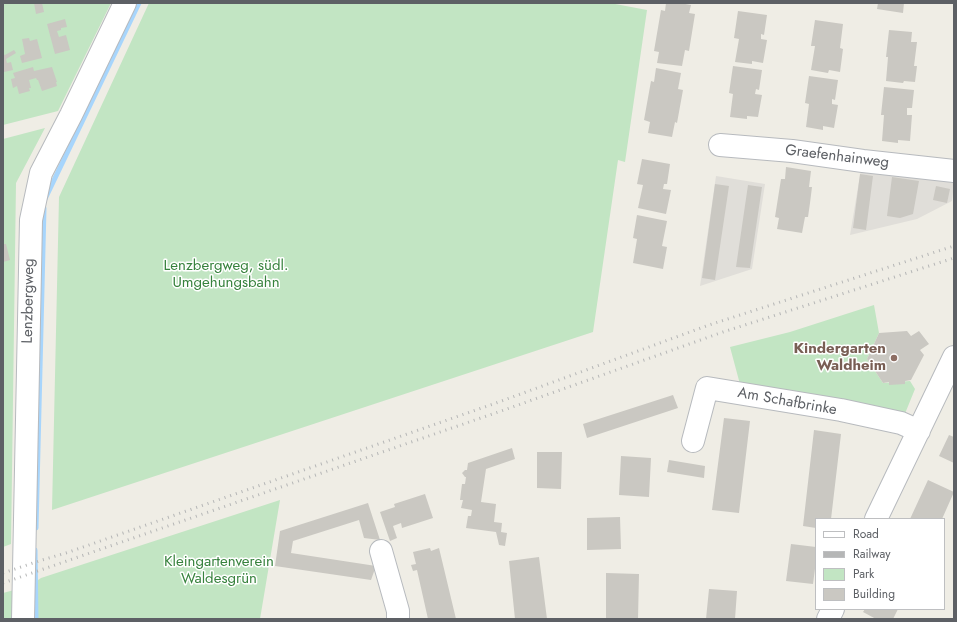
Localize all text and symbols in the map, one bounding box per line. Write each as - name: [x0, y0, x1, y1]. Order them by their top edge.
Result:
- street label: Graefenhainweg: [784, 142, 890, 172]
- park label: Lenzbergweg, südl. Umgehungsbahn: [164, 257, 288, 292]
- street label: Lenzbergweg: [19, 258, 39, 344]
- place label: Kindergarten Waldheim: [794, 340, 886, 375]
- marker: Kindergarten Waldheim: [889, 353, 899, 363]
- street label: Am Schafbrinke: [736, 384, 838, 420]
- legend: [815, 518, 945, 610]
- text: Road: [853, 525, 879, 543]
- text: Railway: [853, 545, 891, 563]
- park label: Kleingartenverein Waldesgrün: [164, 553, 274, 588]
- text: Park: [853, 565, 874, 583]
- text: Building: [853, 585, 895, 603]

